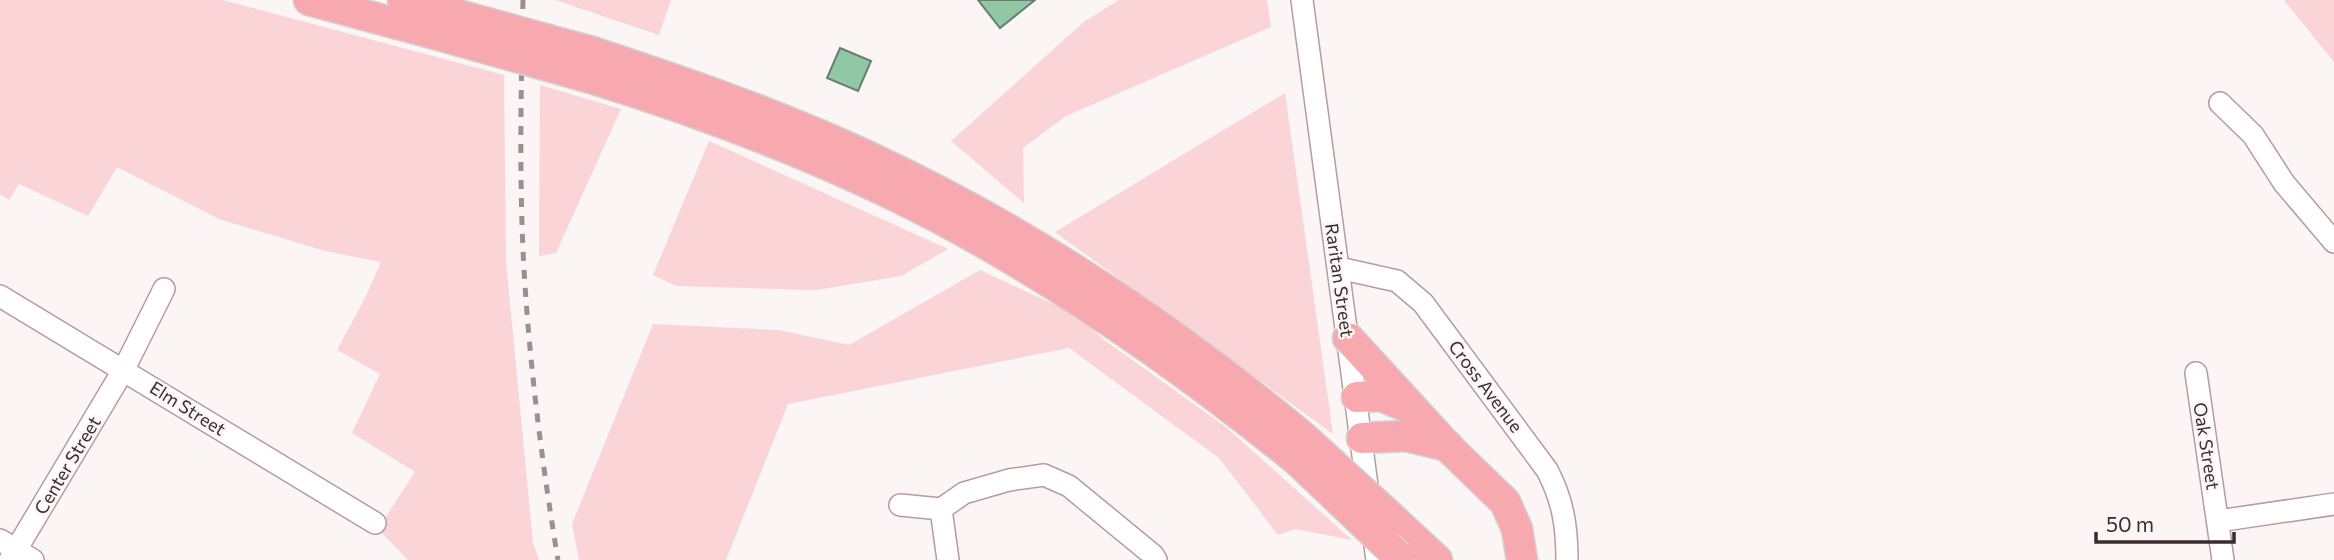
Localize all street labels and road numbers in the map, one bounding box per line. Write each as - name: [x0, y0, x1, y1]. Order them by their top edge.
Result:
- street label: Raritan Street: [1321, 222, 1359, 338]
- street label: Cross Avenue: [1444, 336, 1528, 436]
- street label: Elm Street: [146, 376, 230, 440]
- street label: Oak Street: [2189, 401, 2225, 491]
- street label: Center Street: [29, 412, 105, 518]

